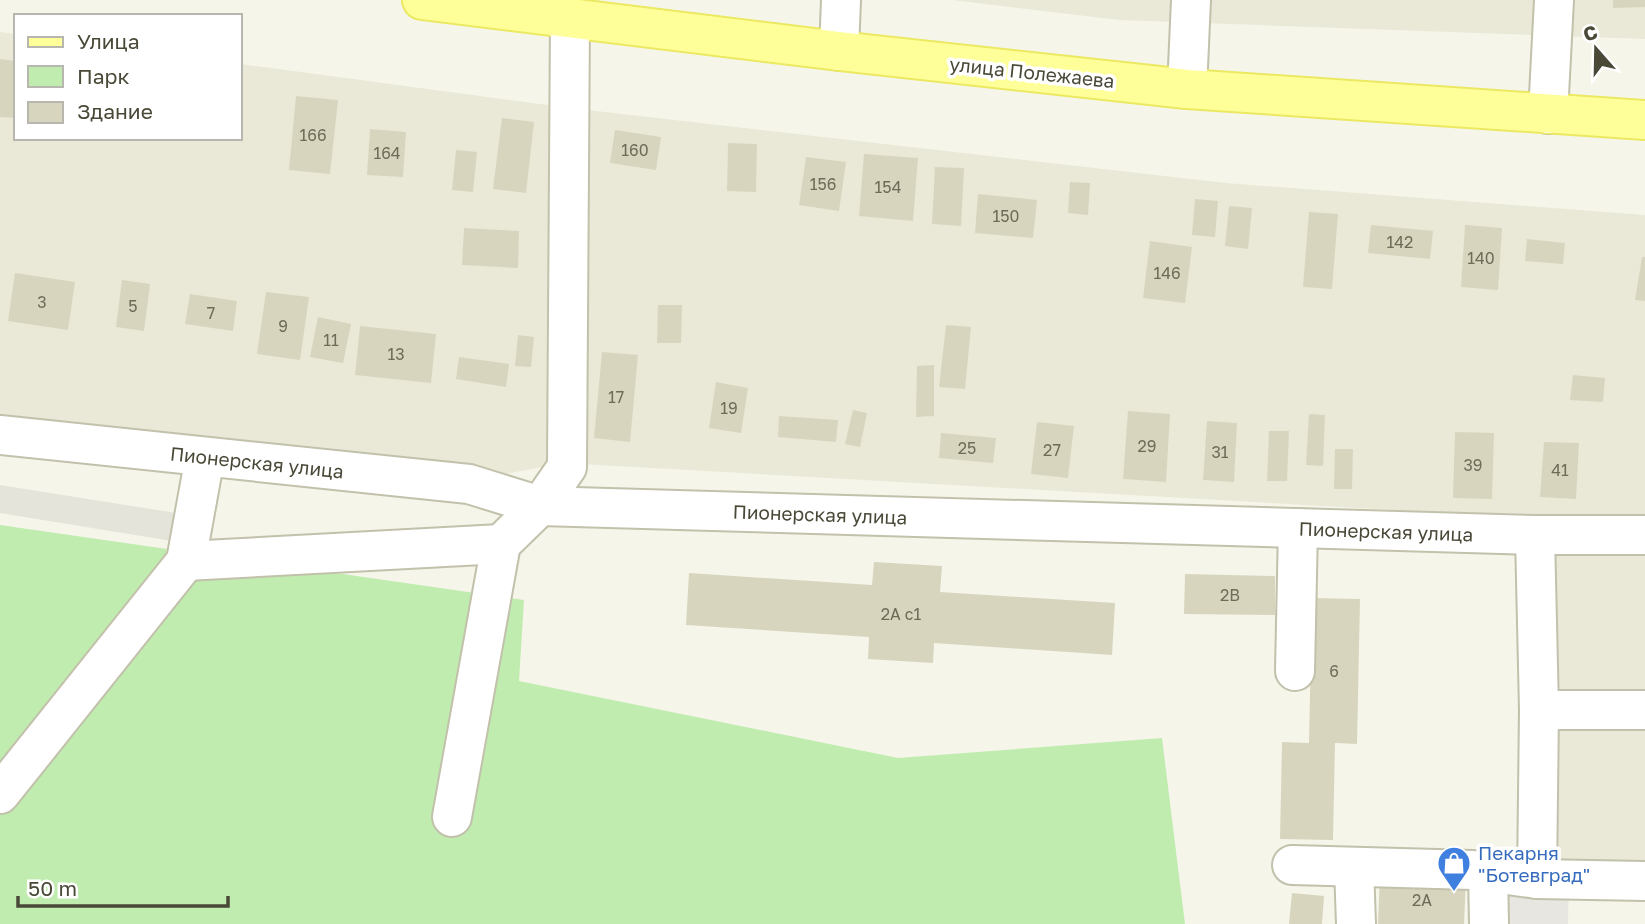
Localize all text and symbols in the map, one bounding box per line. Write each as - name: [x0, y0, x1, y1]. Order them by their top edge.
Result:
- legend: [14, 14, 242, 140]
- north arrow: [1561, 14, 1631, 84]
- text: С: [1580, 19, 1600, 46]
- text: Улица: [77, 28, 140, 54]
- street label: улица Полежаева: [948, 52, 1116, 92]
- text: Парк: [77, 63, 130, 89]
- text: Здание: [77, 98, 153, 124]
- house number: 166: [299, 125, 327, 145]
- house number: 160: [621, 140, 649, 160]
- house number: 164: [373, 143, 401, 163]
- house number: 156: [810, 174, 836, 194]
- house number: 154: [875, 177, 901, 197]
- house number: 150: [993, 206, 1019, 226]
- house number: 142: [1387, 232, 1413, 252]
- house number: 140: [1467, 248, 1495, 268]
- house number: 146: [1153, 263, 1181, 283]
- house number: 3: [37, 292, 47, 312]
- house number: 5: [128, 296, 138, 316]
- house number: 7: [207, 303, 215, 323]
- house number: 9: [278, 316, 288, 336]
- house number: 11: [323, 330, 339, 350]
- house number: 13: [387, 344, 405, 364]
- house number: 17: [608, 387, 624, 407]
- house number: 19: [720, 398, 738, 418]
- house number: 29: [1138, 436, 1156, 456]
- house number: 25: [958, 438, 976, 458]
- house number: 27: [1043, 440, 1061, 460]
- street label: Пионерская улица: [169, 441, 345, 483]
- house number: 31: [1211, 442, 1229, 462]
- house number: 39: [1463, 455, 1483, 475]
- house number: 41: [1551, 460, 1569, 480]
- street label: Пионерская улица: [732, 499, 908, 529]
- street label: Пионерская улица: [1298, 516, 1474, 546]
- house number: 2В: [1220, 585, 1240, 605]
- house number: 2А с1: [881, 604, 921, 624]
- house number: 6: [1329, 661, 1339, 681]
- place label: Пекарня "Ботевград": [1478, 841, 1590, 886]
- shop icon: Пекарня "Ботевград": [1435, 844, 1473, 893]
- scale bar: [18, 864, 228, 908]
- text: 50 m: [28, 875, 77, 901]
- house number: 2А: [1412, 890, 1432, 910]

